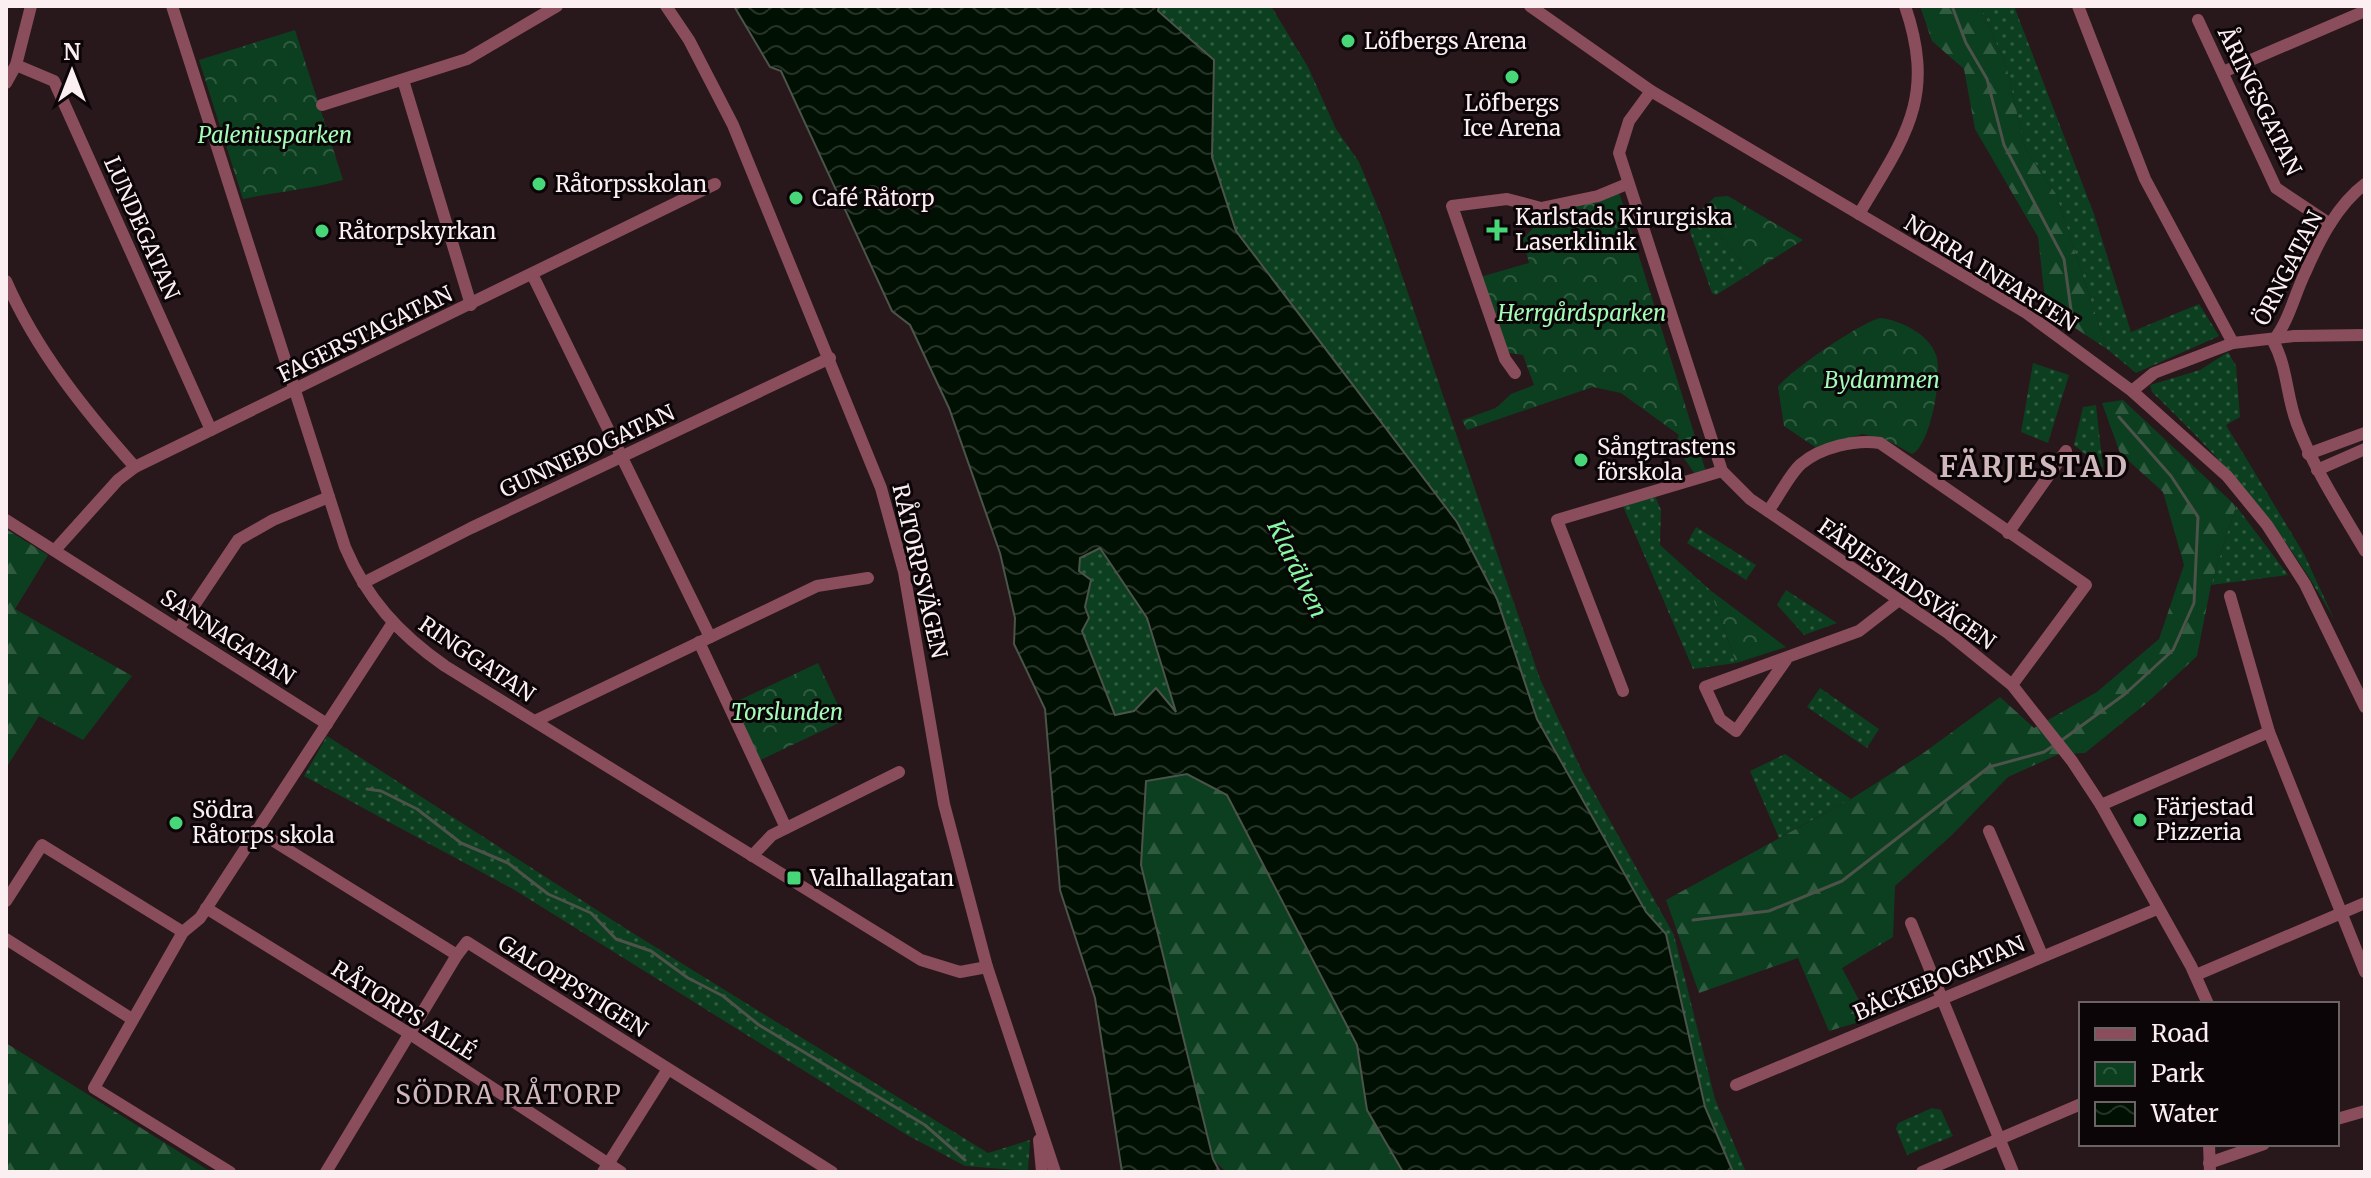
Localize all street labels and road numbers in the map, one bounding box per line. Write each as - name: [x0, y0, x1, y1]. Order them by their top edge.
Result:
- street label: ÅRINGSGATAN: [2212, 20, 2310, 180]
- street label: LUNDEGATAN: [98, 152, 186, 304]
- street label: ÖRNGATAN: [2247, 206, 2329, 330]
- street label: NORRA INFARTEN: [1899, 209, 2083, 337]
- street label: FAGERSTAGATAN: [273, 280, 457, 388]
- street label: GUNNEBOGATAN: [495, 398, 679, 504]
- street label: RÅTORPSVÄGEN: [886, 481, 956, 661]
- street label: FÄRJESTADSVÄGEN: [1813, 512, 2001, 656]
- street label: SANNAGATAN: [156, 583, 300, 691]
- street label: RINGGATAN: [414, 610, 540, 708]
- street label: GALOPPSTIGEN: [493, 929, 653, 1043]
- street label: BÄCKEBOGATAN: [1849, 929, 2029, 1027]
- street label: RÅTORPS ALLÉ: [327, 953, 483, 1066]

